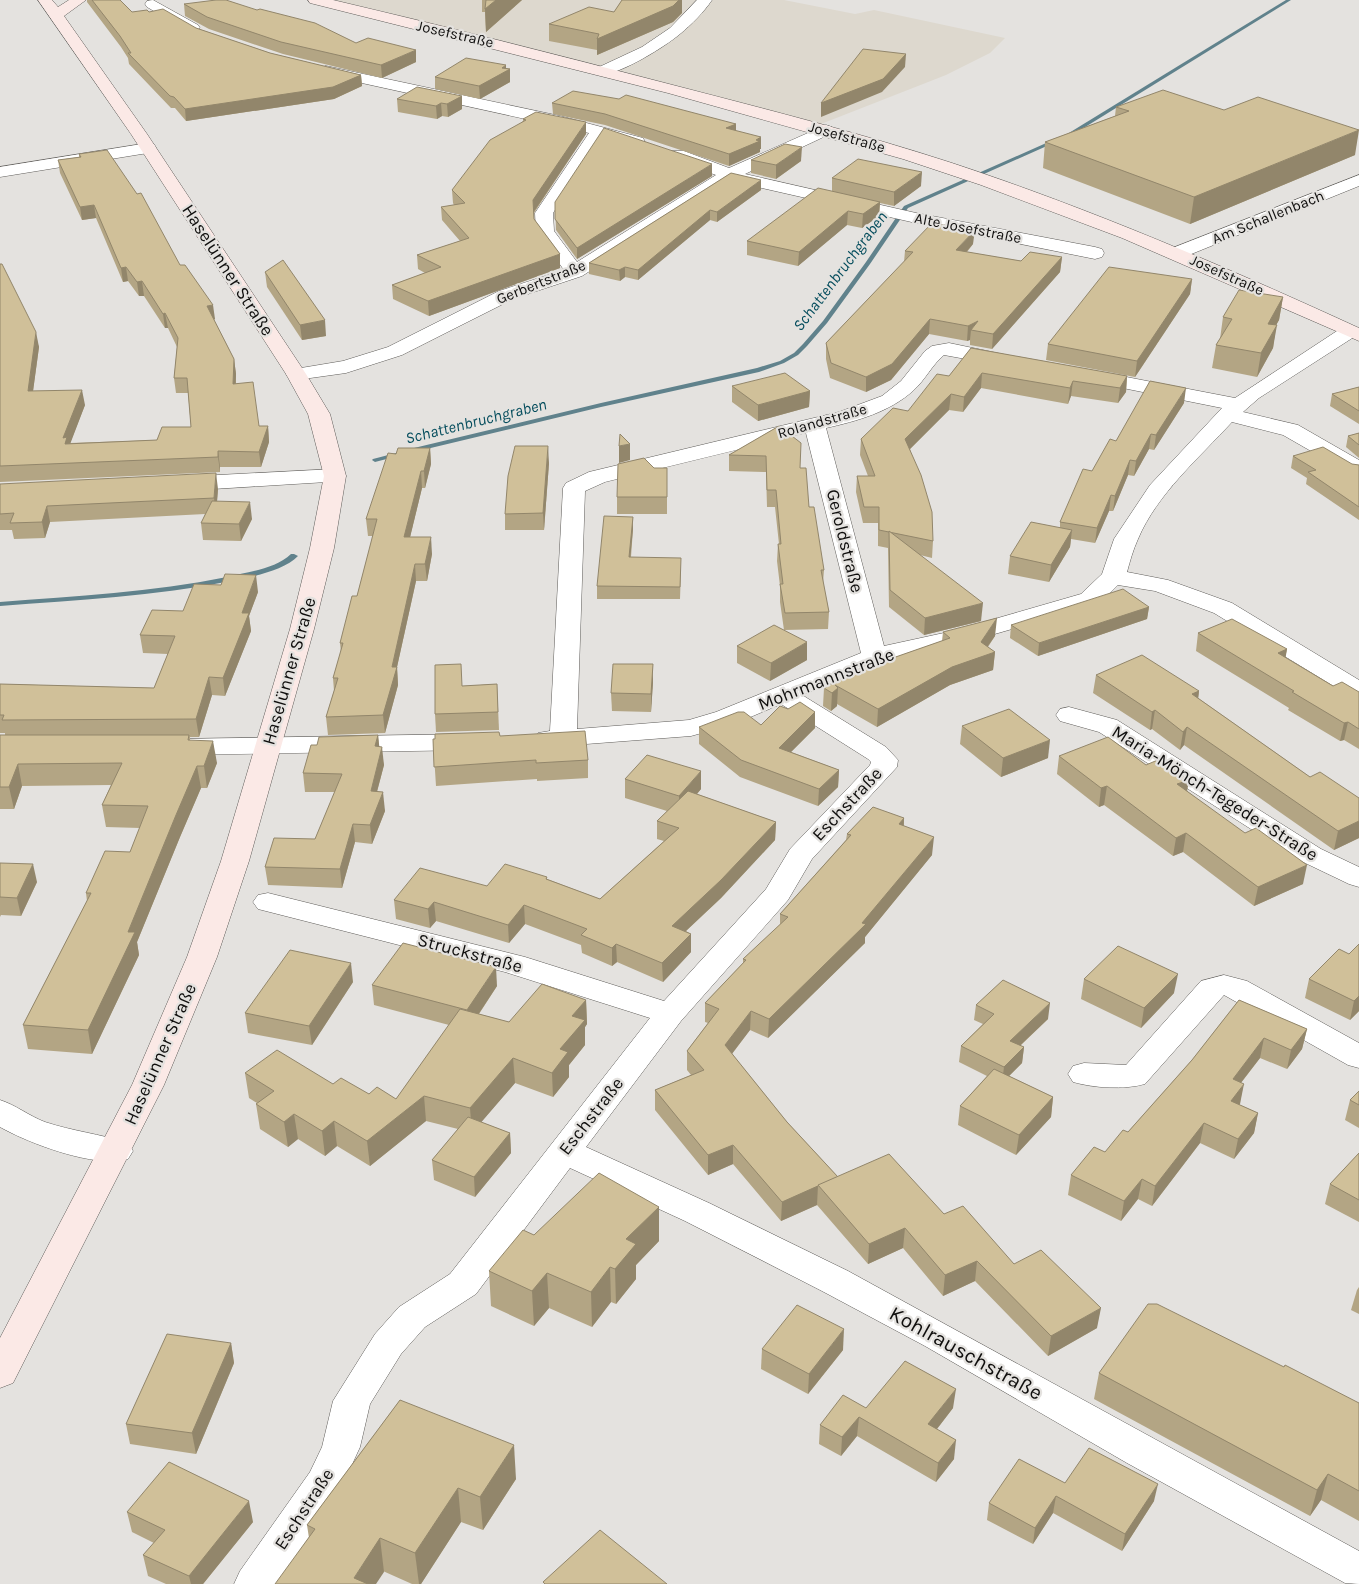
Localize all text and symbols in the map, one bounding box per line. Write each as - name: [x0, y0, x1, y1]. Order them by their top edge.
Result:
- street label: Josefstraße: [415, 16, 495, 52]
- street label: Josefstraße: [807, 117, 887, 157]
- street label: Am Schallenbach: [1209, 186, 1327, 248]
- street label: Haselünner Straße: [177, 200, 279, 340]
- water label: Schattenbruchgraben: [789, 207, 891, 335]
- street label: Alte Josefstraße: [913, 209, 1023, 247]
- street label: Josefstraße: [1187, 251, 1267, 299]
- street label: Gerbertstraße: [494, 256, 588, 308]
- water label: Schattenbruchgraben: [403, 394, 549, 448]
- street label: Rolandstraße: [775, 400, 869, 442]
- street label: Geroldstraße: [822, 487, 868, 595]
- street label: Haselünner Straße: [257, 595, 321, 747]
- street label: Mohrmannstraße: [755, 643, 897, 715]
- street label: Maria-Mönch-Tegeder-Straße: [1108, 720, 1322, 866]
- street label: Eschstraße: [807, 763, 887, 845]
- street label: Struckstraße: [415, 928, 525, 978]
- street label: Haselünner Straße: [119, 980, 201, 1128]
- street label: Eschstraße: [554, 1073, 628, 1159]
- street label: Kohlrauschstraße: [885, 1301, 1047, 1405]
- street label: Eschstraße: [270, 1464, 338, 1554]

